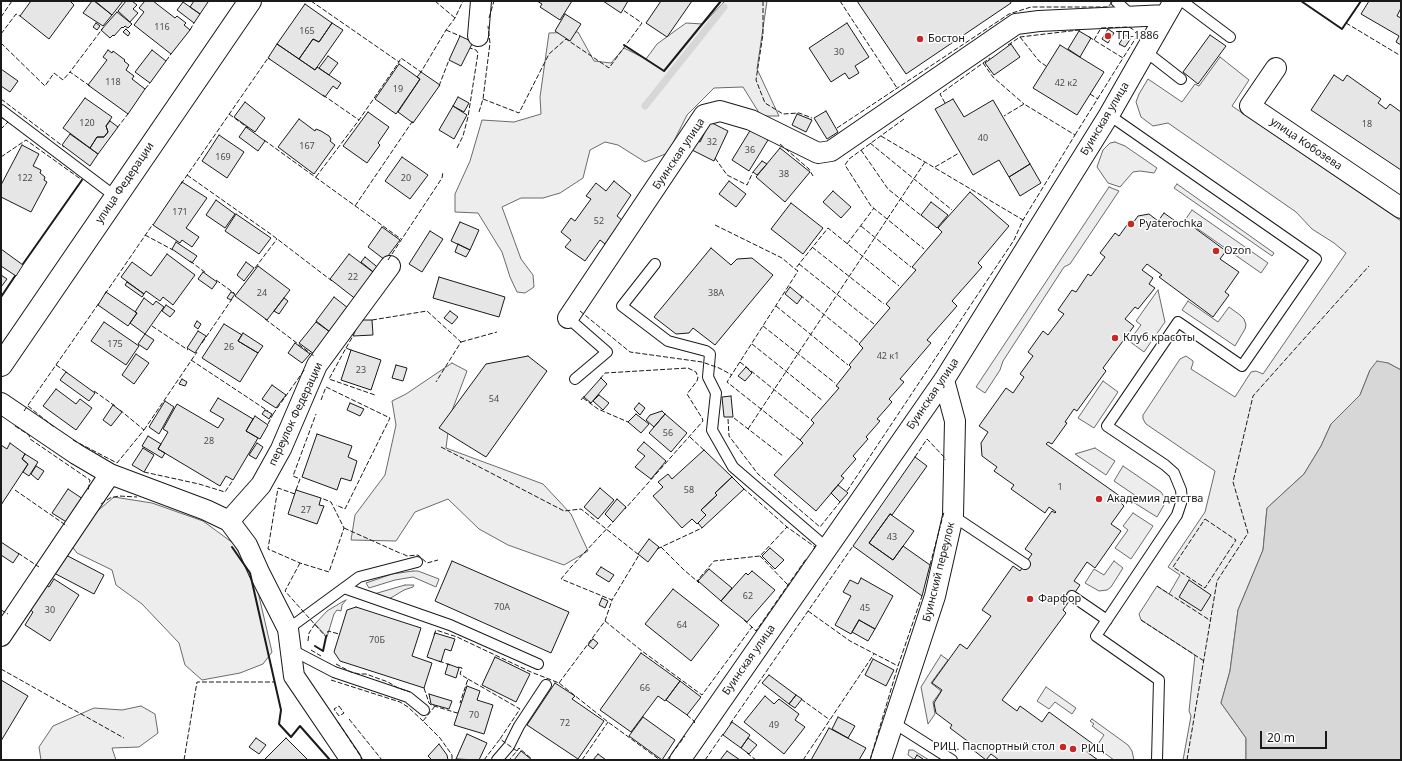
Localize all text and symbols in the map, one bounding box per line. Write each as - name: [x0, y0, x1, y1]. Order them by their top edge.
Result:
- house number: 116: [154, 22, 170, 32]
- house number: 165: [299, 26, 315, 36]
- place label: ТП-1886: [1116, 29, 1159, 43]
- marker: ТП-1886: [1103, 31, 1113, 41]
- place label: Бостон: [928, 32, 965, 46]
- marker: Бостон: [915, 34, 925, 44]
- house number: 30: [834, 47, 844, 57]
- house number: 118: [105, 77, 121, 87]
- house number: 42 к2: [1055, 78, 1077, 88]
- street label: Буинская улица: [1078, 80, 1132, 158]
- house number: 19: [393, 84, 403, 94]
- street label: улица Кобозева: [1267, 115, 1345, 173]
- street label: Буинская улица: [650, 116, 708, 192]
- house number: 120: [79, 118, 95, 128]
- house number: 18: [1362, 119, 1372, 129]
- house number: 40: [978, 133, 988, 143]
- house number: 32: [707, 137, 717, 147]
- street label: улица Федерации: [93, 140, 157, 226]
- house number: 167: [299, 141, 315, 151]
- house number: 36: [745, 145, 755, 155]
- house number: 169: [215, 152, 231, 162]
- house number: 38: [779, 169, 789, 179]
- house number: 122: [17, 173, 33, 183]
- house number: 20: [401, 173, 411, 183]
- house number: 171: [172, 207, 188, 217]
- house number: 52: [594, 216, 604, 226]
- place label: Pyaterochka: [1139, 217, 1203, 231]
- marker: Pyaterochka: [1126, 219, 1136, 229]
- place label: Ozon: [1224, 244, 1251, 258]
- marker: Ozon: [1211, 246, 1221, 256]
- house number: 22: [348, 272, 358, 282]
- house number: 24: [257, 288, 267, 298]
- house number: 38А: [708, 288, 724, 298]
- place label: Клуб красоты: [1123, 331, 1195, 345]
- marker: Клуб красоты: [1110, 333, 1120, 343]
- house number: 175: [107, 339, 123, 349]
- house number: 26: [224, 342, 234, 352]
- house number: 42 к1: [877, 351, 899, 361]
- street label: Буинская улица: [904, 356, 962, 432]
- street label: переулок Федерации: [266, 360, 326, 468]
- house number: 23: [356, 365, 366, 375]
- house number: 54: [489, 394, 499, 404]
- house number: 56: [663, 428, 673, 438]
- house number: 28: [204, 436, 214, 446]
- house number: 1: [1057, 482, 1063, 492]
- house number: 58: [684, 485, 694, 495]
- place label: Академия детства: [1107, 492, 1203, 506]
- marker: Академия детства: [1094, 494, 1104, 504]
- house number: 27: [301, 505, 311, 515]
- street label: Буинский переулок: [920, 521, 958, 623]
- house number: 43: [887, 532, 897, 542]
- house number: 62: [743, 591, 753, 601]
- place label: Фарфор: [1038, 592, 1081, 606]
- marker: Фарфор: [1025, 594, 1035, 604]
- house number: 70А: [494, 602, 510, 612]
- house number: 45: [860, 603, 870, 613]
- house number: 30: [45, 605, 55, 615]
- house number: 64: [677, 620, 687, 630]
- street label: Буинская улица: [720, 622, 778, 698]
- house number: 70Б: [369, 635, 385, 645]
- house number: 66: [640, 683, 650, 693]
- house number: 70: [469, 710, 479, 720]
- house number: 72: [560, 718, 570, 728]
- house number: 49: [769, 720, 779, 730]
- scale bar: [1262, 723, 1329, 749]
- text: 20 m: [1267, 729, 1295, 746]
- place label: РИЦ. Паспортный стол: [933, 740, 1055, 754]
- marker: РИЦ. Паспортный стол: [1058, 742, 1068, 752]
- place label: РИЦ: [1081, 742, 1104, 756]
- marker: РИЦ: [1068, 744, 1078, 754]

